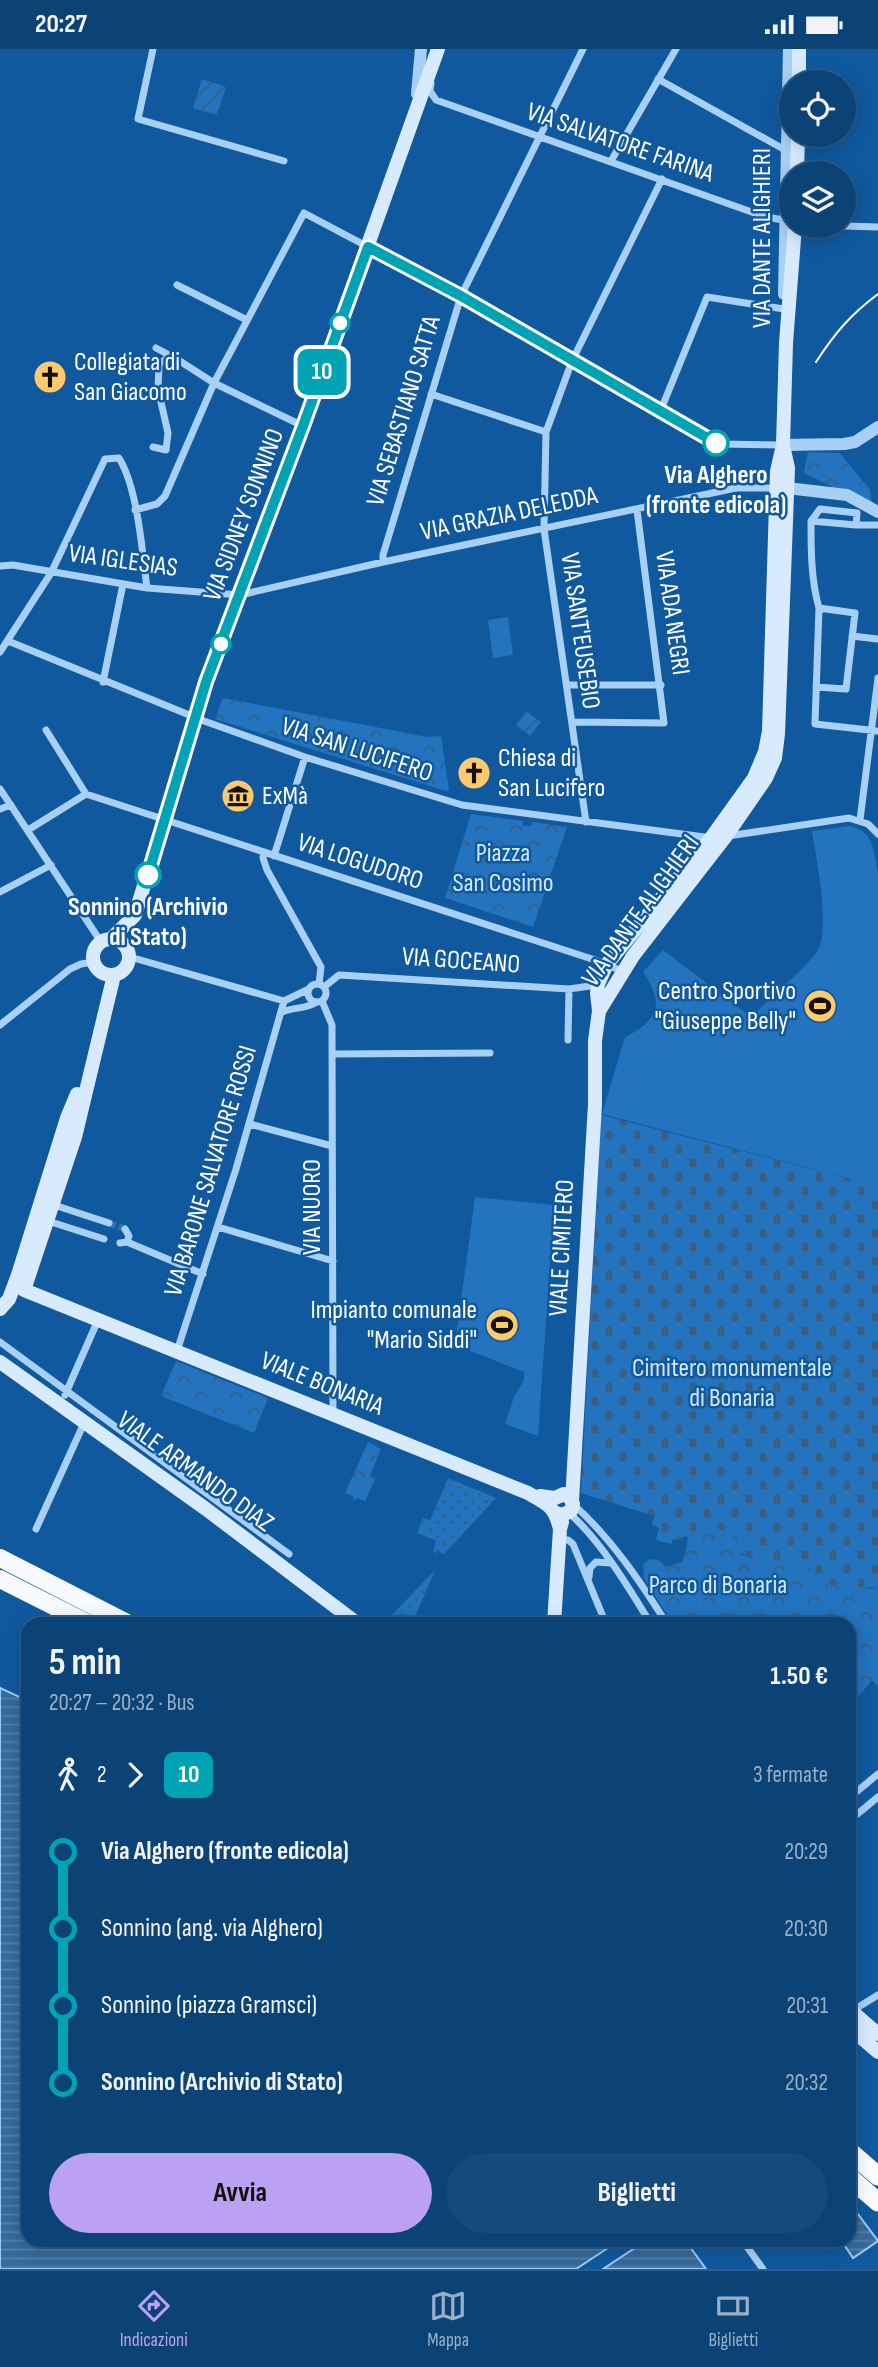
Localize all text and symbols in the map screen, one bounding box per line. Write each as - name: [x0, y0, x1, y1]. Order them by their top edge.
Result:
- text: 20:27: [35, 9, 87, 40]
- map controls: [779, 70, 856, 238]
- button: locate: [779, 70, 856, 147]
- street label: VIA SALVATORE FARINA: [522, 96, 719, 190]
- street label: VIA DANTE ALIGHIERI: [747, 148, 778, 328]
- button: layers: [779, 161, 856, 238]
- street label: VIA SEBASTIANO SATTA: [360, 311, 448, 510]
- unlabelled marker: [330, 313, 350, 333]
- place label: Collegiata di San Giacomo: [74, 347, 187, 408]
- line badge: 10: [290, 349, 354, 395]
- text: 10: [312, 357, 332, 386]
- church icon: Collegiata di San Giacomo: [31, 358, 69, 396]
- street label: VIA SIDNEY SONNINO: [197, 424, 291, 606]
- marker: Via Alghero (fronte edicola): [703, 430, 729, 456]
- place label: Via Alghero (fronte edicola): [646, 460, 786, 521]
- street label: VIA GRAZIA DELEDDA: [418, 480, 601, 548]
- street label: VIA IGLESIAS: [67, 538, 179, 584]
- street label: VIA ADA NEGRI: [648, 549, 696, 677]
- street label: VIA SANT'EUSEBIO: [554, 551, 606, 711]
- unlabelled marker: [211, 634, 231, 654]
- street label: VIA SAN LUCIFERO: [277, 711, 437, 789]
- place label: Chiesa di San Lucifero: [498, 743, 605, 804]
- church icon: Chiesa di San Lucifero: [455, 754, 493, 792]
- museum icon: ExMà: [219, 777, 257, 815]
- place label: ExMà: [262, 781, 308, 812]
- street label: VIA LOGUDORO: [293, 827, 427, 897]
- street label: VIA DANTE ALIGHIERI: [576, 829, 706, 993]
- park label: Piazza San Cosimo: [452, 838, 554, 899]
- marker: Sonnino (Archivio di Stato): [135, 862, 161, 888]
- place label: Sonnino (Archivio di Stato): [68, 892, 228, 953]
- street label: VIA GOCEANO: [401, 941, 521, 981]
- place label: Centro Sportivo "Giuseppe Belly": [654, 976, 796, 1037]
- sports icon: Centro Sportivo "Giuseppe Belly": [801, 987, 839, 1025]
- street label: VIA BARONE SALVATORE ROSSI: [158, 1042, 264, 1300]
- street label: VIA NUORO: [297, 1159, 328, 1255]
- street label: VIALE CIMITERO: [543, 1179, 581, 1317]
- place label: Impianto comunale "Mario Siddi": [310, 1295, 477, 1356]
- sports icon: Impianto comunale "Mario Siddi": [483, 1306, 521, 1344]
- street label: VIALE BONARIA: [256, 1345, 389, 1423]
- park label: Cimitero monumentale di Bonaria: [632, 1353, 832, 1414]
- street label: VIALE ARMANDO DIAZ: [111, 1405, 279, 1539]
- park label: Parco di Bonaria: [649, 1570, 787, 1601]
- text: 5 min: [49, 1640, 121, 1685]
- text: 1.50 €: [770, 1661, 828, 1692]
- text: 20:27 – 20:32 · Bus: [49, 1689, 195, 1717]
- icon: walk: [49, 1756, 87, 1794]
- icon: forward: [116, 1756, 154, 1794]
- text: 10: [178, 1760, 199, 1789]
- text: 2: [97, 1761, 106, 1789]
- text: 3 fermate: [753, 1761, 828, 1789]
- text: Via Alghero (fronte edicola): [101, 1836, 349, 1867]
- text: 20:29: [785, 1838, 828, 1866]
- text: Sonnino (ang. via Alghero): [101, 1913, 323, 1944]
- text: 20:30: [784, 1915, 828, 1943]
- text: Sonnino (piazza Gramsci): [101, 1990, 317, 2021]
- text: 20:31: [787, 1992, 828, 2020]
- text: Sonnino (Archivio di Stato): [101, 2067, 343, 2098]
- text: 20:32: [785, 2069, 828, 2097]
- button: Avvia: [49, 2153, 432, 2233]
- button: Biglietti: [446, 2153, 828, 2233]
- tab: Indicazioni: [120, 2287, 188, 2352]
- tab: Mappa: [427, 2287, 469, 2352]
- tab: Biglietti: [708, 2287, 758, 2352]

